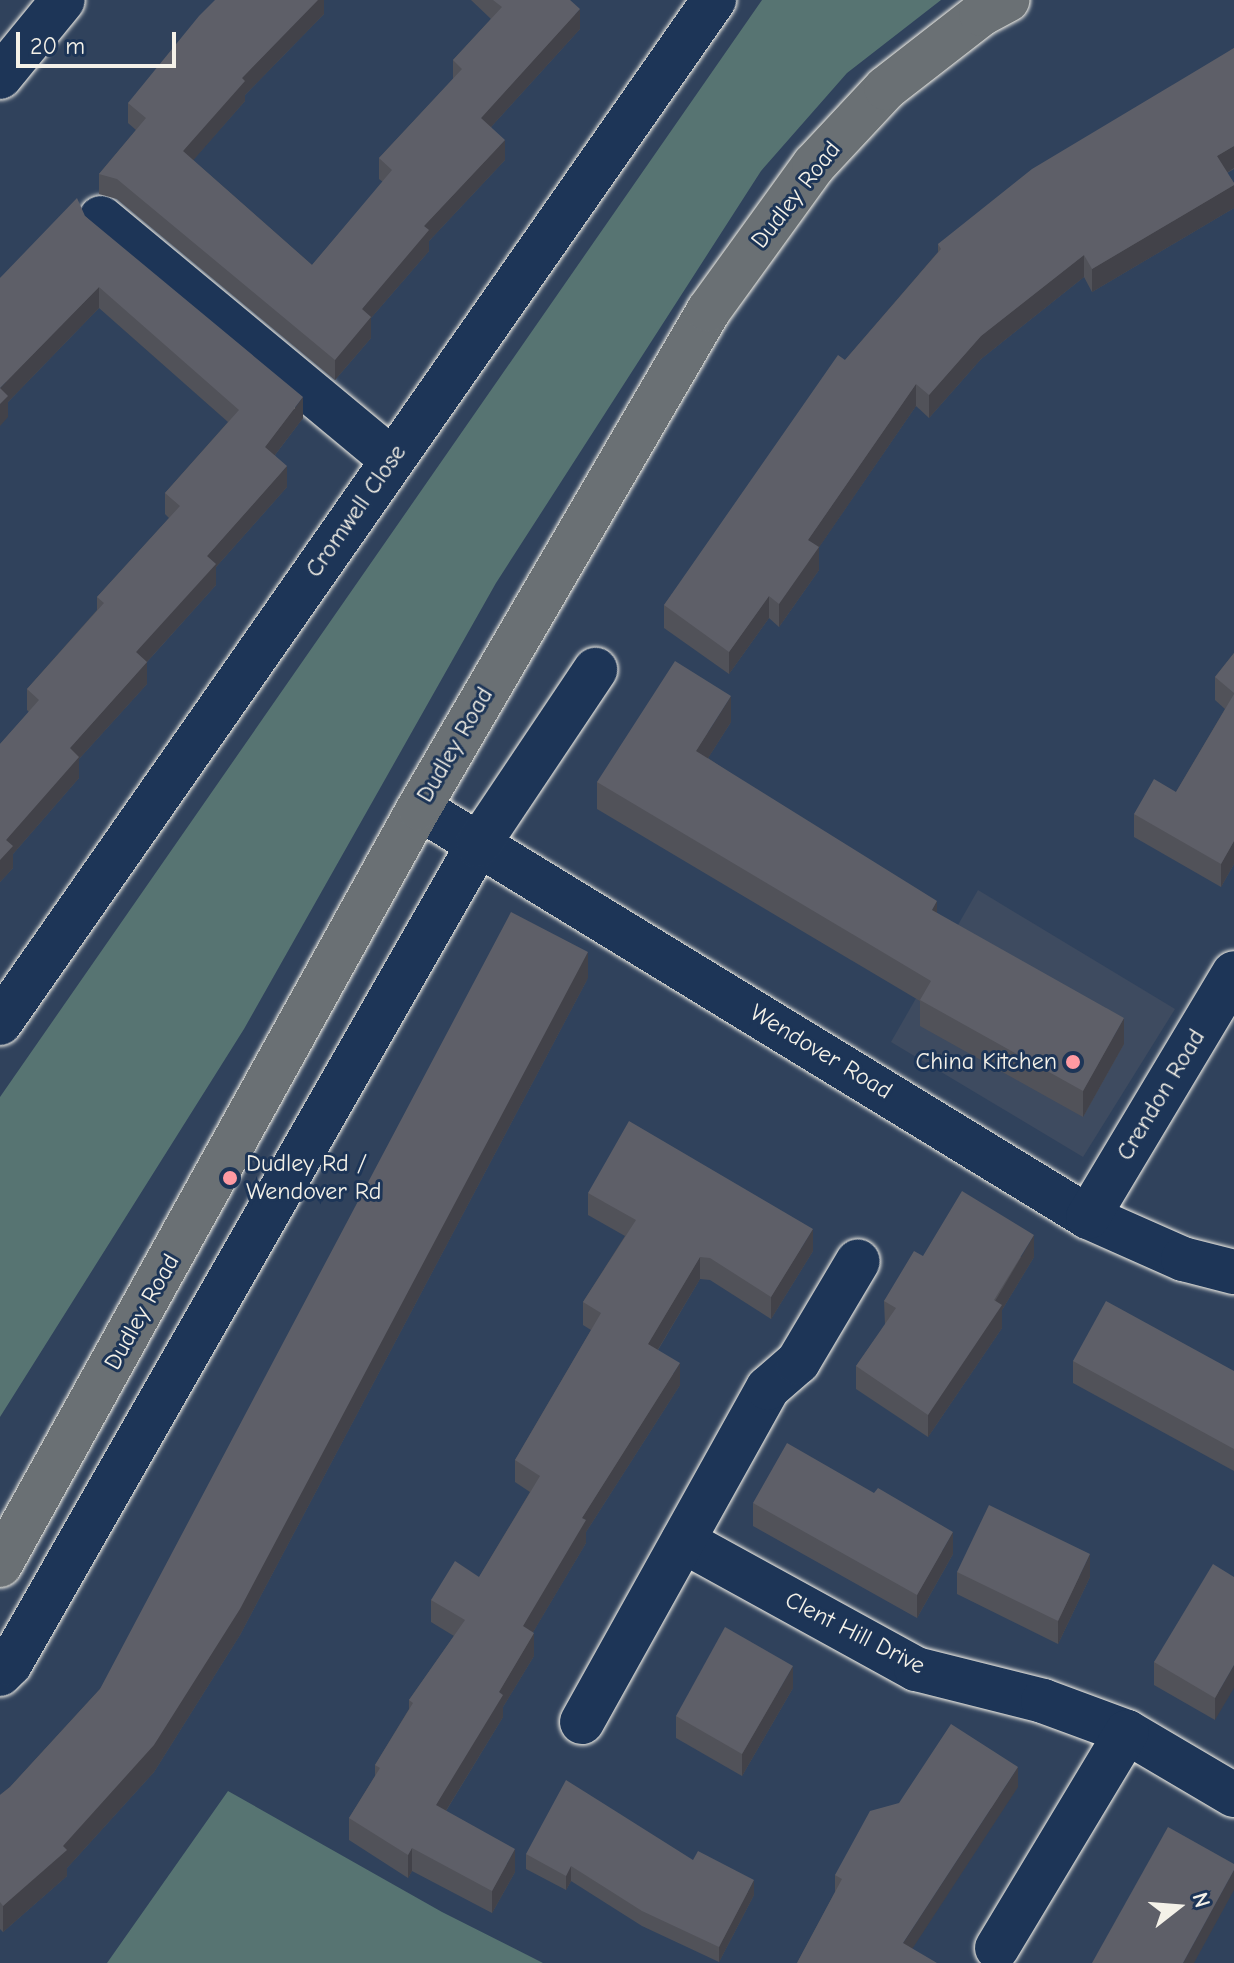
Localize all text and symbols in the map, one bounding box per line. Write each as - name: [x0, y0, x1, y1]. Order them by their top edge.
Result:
- scale bar: [20, 16, 180, 66]
- text: 20 m: [30, 32, 85, 60]
- street label: Dudley Road: [745, 136, 847, 254]
- street label: Cromwell Close: [300, 439, 412, 583]
- street label: Dudley Road: [411, 682, 499, 808]
- street label: Wendover Road: [745, 998, 897, 1106]
- street label: Crendon Road: [1111, 1024, 1211, 1166]
- place label: China Kitchen: [915, 1048, 1057, 1076]
- marker: China Kitchen: [1064, 1053, 1082, 1071]
- place label: Dudley Rd / Wendover Rd: [246, 1150, 381, 1206]
- marker: Dudley Rd / Wendover Rd: [221, 1169, 239, 1187]
- street label: Dudley Road: [98, 1249, 186, 1375]
- street label: Clent Hill Drive: [780, 1585, 930, 1681]
- north arrow: [1138, 1867, 1218, 1947]
- text: N: [1186, 1889, 1215, 1911]

